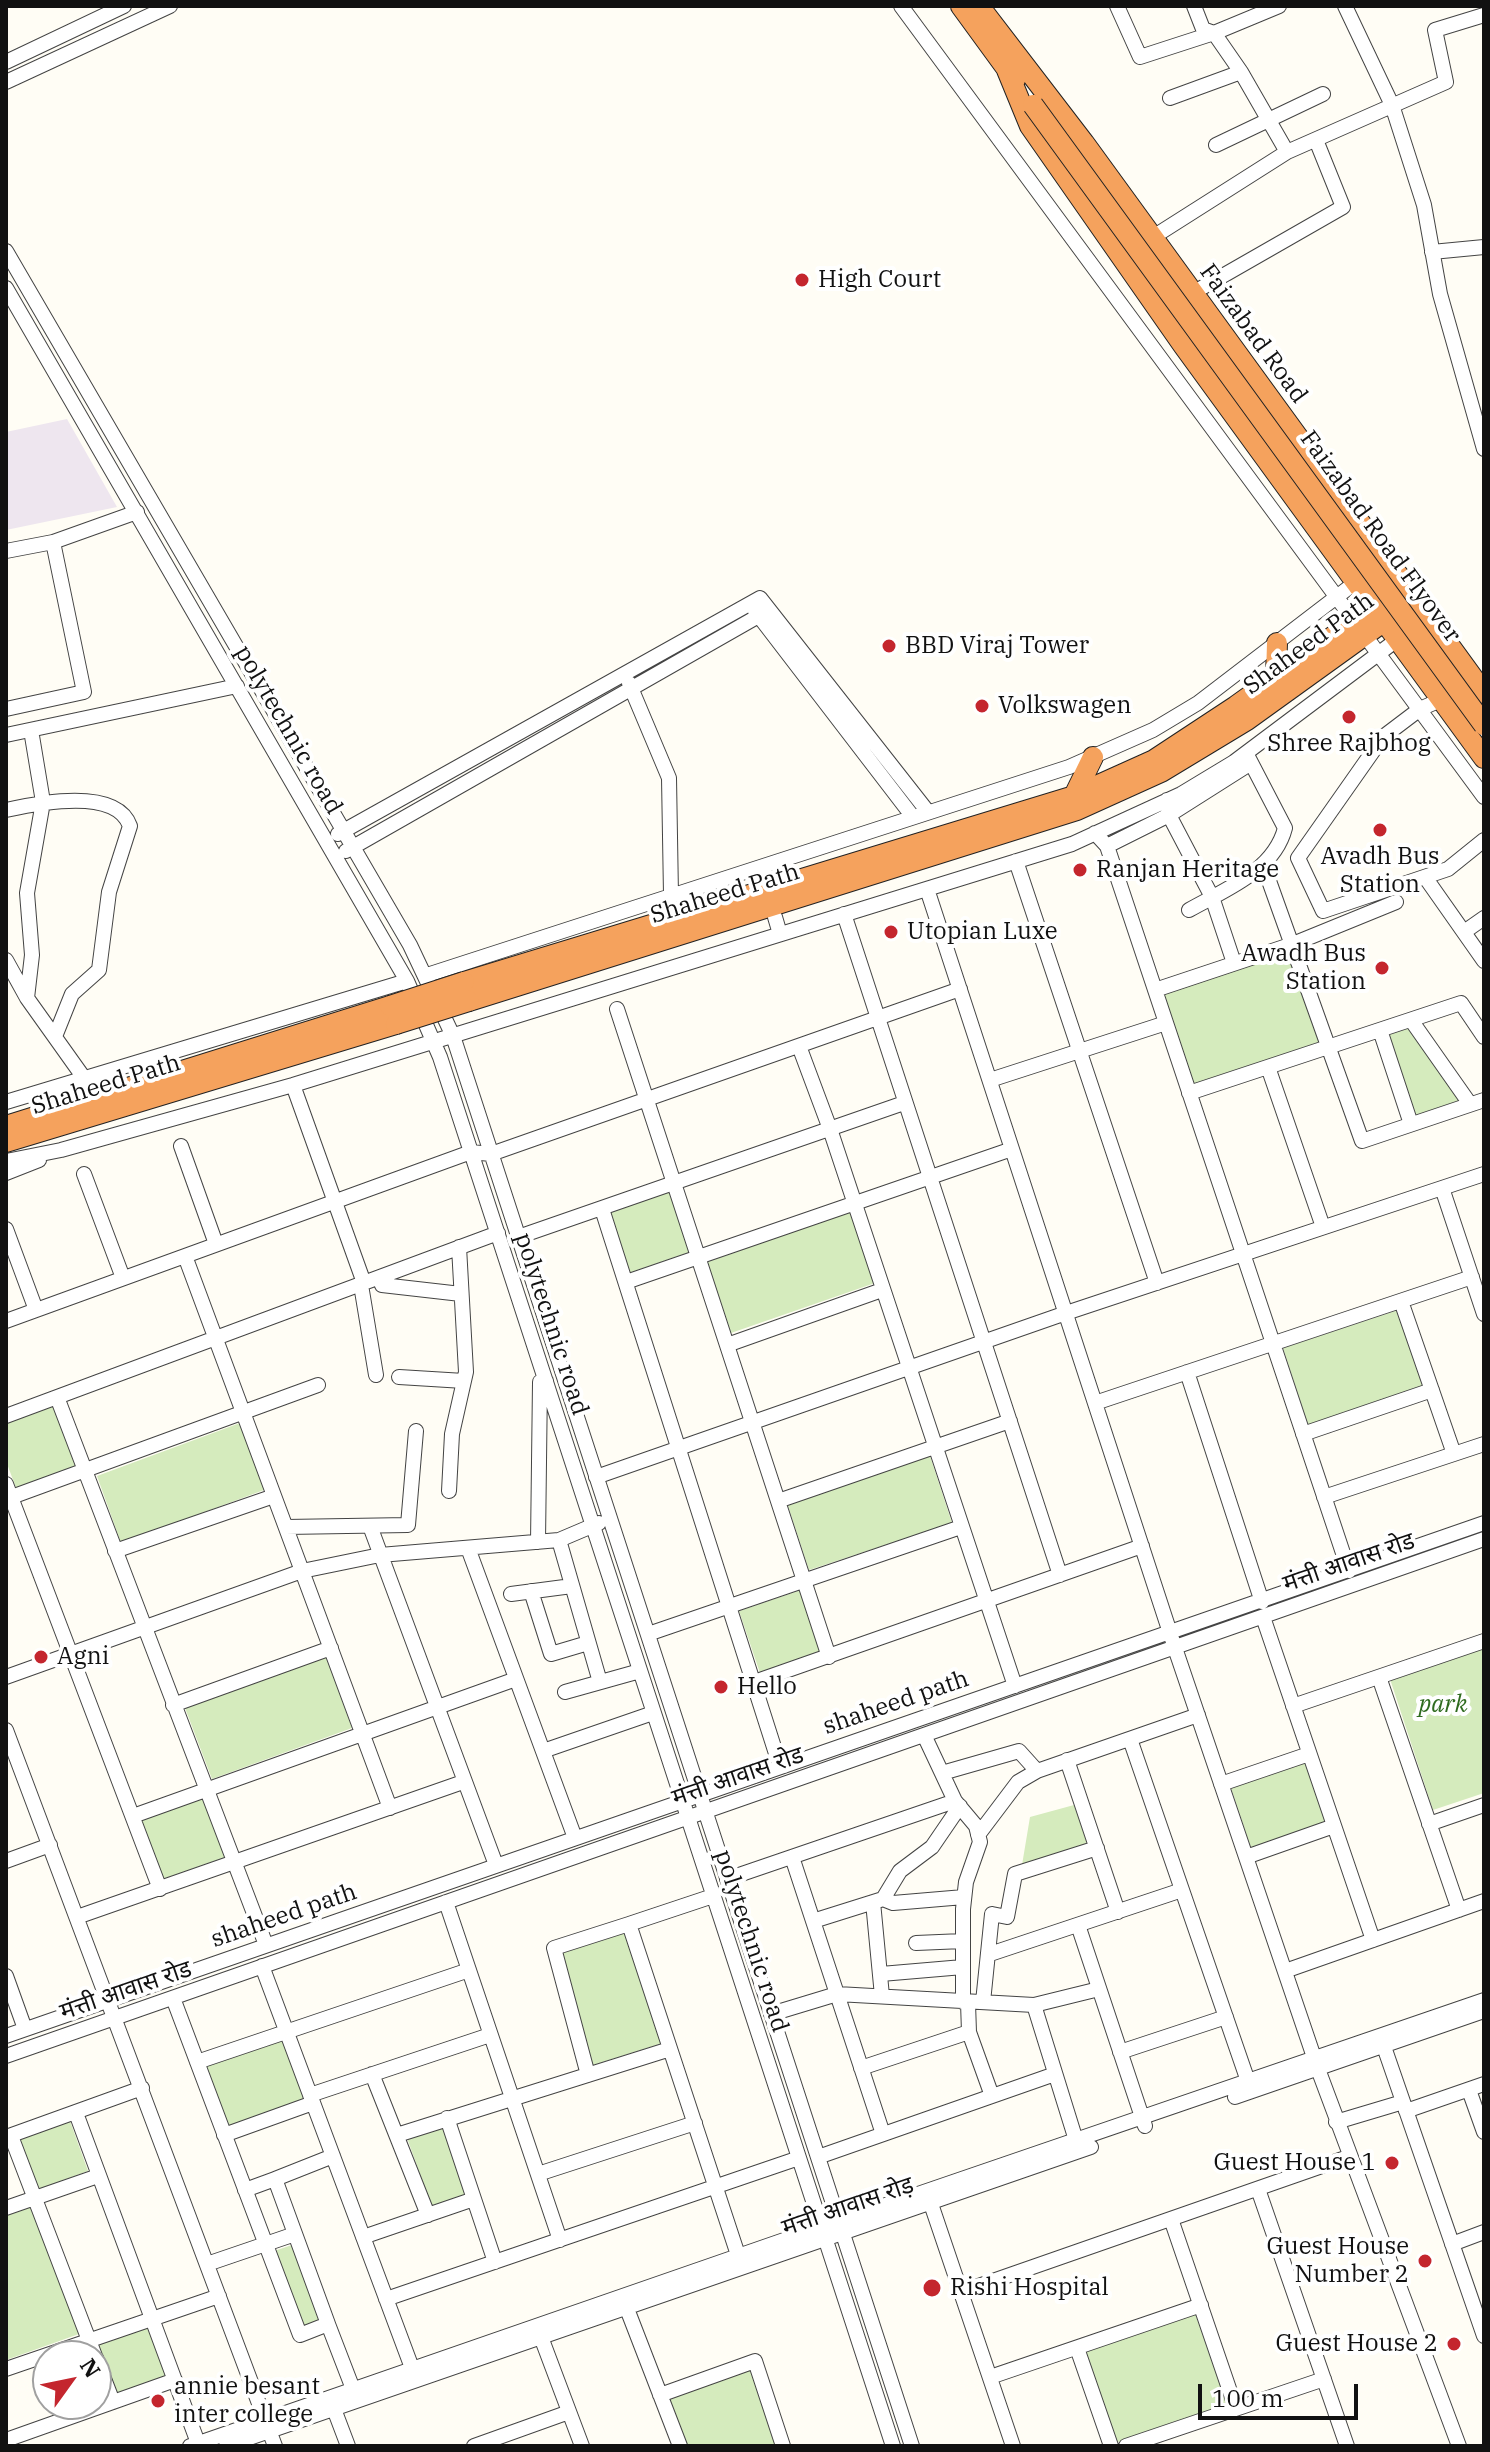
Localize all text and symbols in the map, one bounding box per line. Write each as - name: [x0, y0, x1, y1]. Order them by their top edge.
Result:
- street label: Faizabad Road: [1193, 259, 1313, 409]
- place label: High Court: [818, 266, 941, 294]
- marker: High Court: [793, 271, 811, 289]
- street label: Faizabad Road Flyover: [1294, 426, 1466, 648]
- street label: Shaheed Path: [1238, 587, 1380, 701]
- place label: BBD Viraj Tower: [905, 632, 1089, 660]
- marker: BBD Viraj Tower: [880, 637, 898, 655]
- street label: polytechnic road: [228, 640, 348, 820]
- place label: Volkswagen: [998, 692, 1132, 720]
- marker: Volkswagen: [973, 697, 991, 715]
- marker: Shree Rajbhog: [1340, 708, 1358, 726]
- place label: Shree Rajbhog: [1267, 730, 1431, 758]
- marker: Avadh Bus Station: [1371, 821, 1389, 839]
- place label: Avadh Bus Station: [1320, 843, 1440, 899]
- place label: Ranjan Heritage: [1096, 856, 1279, 884]
- street label: Shaheed Path: [647, 858, 803, 930]
- marker: Ranjan Heritage: [1071, 861, 1089, 879]
- place label: Utopian Luxe: [907, 918, 1058, 946]
- marker: Utopian Luxe: [882, 923, 900, 941]
- place label: Awadh Bus Station: [1241, 940, 1366, 996]
- marker: Awadh Bus Station: [1373, 959, 1391, 977]
- street label: Shaheed Path: [28, 1049, 184, 1121]
- street label: polytechnic road: [508, 1229, 594, 1419]
- street label: मंत्ती आवास रोड: [1279, 1527, 1419, 1599]
- place label: Agni: [57, 1643, 109, 1671]
- marker: Agni: [32, 1648, 50, 1666]
- street label: shaheed path: [819, 1665, 973, 1741]
- place label: Hello: [737, 1673, 797, 1701]
- marker: Hello: [712, 1678, 730, 1696]
- park label: park: [1418, 1691, 1468, 1719]
- street label: मंत्ती आवास रोड: [668, 1741, 808, 1813]
- street label: polytechnic road: [708, 1846, 794, 2036]
- street label: shaheed path: [207, 1878, 361, 1954]
- street label: मंत्ती आवास रोड: [56, 1955, 196, 2027]
- place label: Guest House 1: [1214, 2149, 1376, 2177]
- marker: Guest House 1: [1383, 2154, 1401, 2172]
- street label: मंत्ती आवास रोड़: [778, 2171, 918, 2243]
- place label: Guest House Number 2: [1267, 2233, 1409, 2289]
- marker: Guest House Number 2: [1416, 2252, 1434, 2270]
- place label: Rishi Hospital: [950, 2274, 1109, 2302]
- marker: Rishi Hospital: [921, 2277, 943, 2299]
- place label: Guest House 2: [1276, 2330, 1438, 2358]
- marker: Guest House 2: [1445, 2335, 1463, 2353]
- north arrow: [32, 2340, 112, 2420]
- text: N: [74, 2353, 108, 2383]
- scale bar: [1202, 2368, 1362, 2418]
- place label: annie besant inter college: [174, 2373, 320, 2429]
- text: 100 m: [1212, 2382, 1284, 2414]
- marker: annie besant inter college: [149, 2392, 167, 2410]

